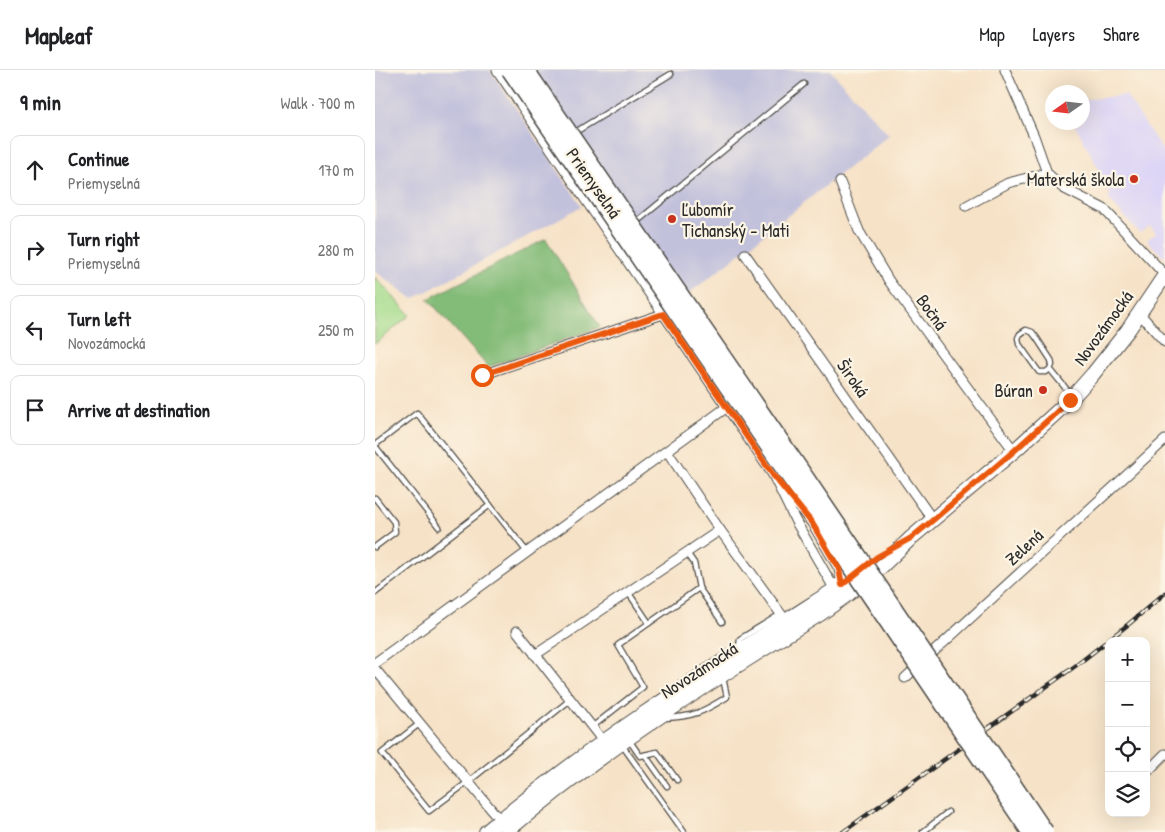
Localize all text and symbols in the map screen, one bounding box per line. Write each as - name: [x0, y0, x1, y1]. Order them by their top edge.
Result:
- text: Mapleaf: [25, 19, 93, 51]
- text: Map: [979, 22, 1005, 47]
- text: Layers: [1033, 22, 1075, 47]
- text: Share: [1103, 22, 1140, 47]
- north arrow: [1045, 85, 1090, 130]
- text: 9 min: [20, 88, 61, 117]
- text: Walk · 700 m: [281, 92, 355, 114]
- street label: Priemyselná: [561, 143, 627, 223]
- text: Continue: [68, 146, 129, 172]
- icon: ahead: [21, 156, 49, 184]
- text: 170 m: [319, 159, 354, 181]
- place label: Materská škola: [1027, 167, 1124, 192]
- text: Priemyselná: [68, 172, 140, 194]
- marker: Materská škola: [1128, 173, 1140, 185]
- place label: Ľubomír Tichanský - Mati: [682, 197, 790, 243]
- marker: Ľubomír Tichanský - Mati: [666, 213, 678, 225]
- text: Turn right: [68, 226, 139, 252]
- icon: right: [21, 236, 49, 264]
- text: 280 m: [318, 239, 354, 261]
- text: Priemyselná: [68, 252, 140, 274]
- street label: Novozámocká: [1067, 285, 1139, 371]
- street label: Bočná: [911, 289, 953, 335]
- text: Turn left: [68, 306, 131, 332]
- icon: left: [21, 316, 49, 344]
- text: 250 m: [318, 319, 354, 341]
- text: Novozámocká: [68, 332, 145, 354]
- street label: Široká: [831, 354, 875, 402]
- route start: [471, 364, 494, 387]
- place label: Búran: [995, 378, 1033, 403]
- marker: Búran: [1037, 384, 1049, 396]
- route end: [1059, 389, 1082, 412]
- icon: arrive: [21, 396, 49, 424]
- text: Arrive at destination: [68, 397, 210, 423]
- street label: Zelená: [1000, 523, 1048, 571]
- street label: Novozámocká: [656, 636, 742, 704]
- map controls: [1105, 637, 1150, 817]
- button: +: [1105, 637, 1150, 682]
- button: −: [1105, 682, 1150, 727]
- button: locate: [1105, 727, 1150, 772]
- button: layers: [1105, 772, 1150, 817]

